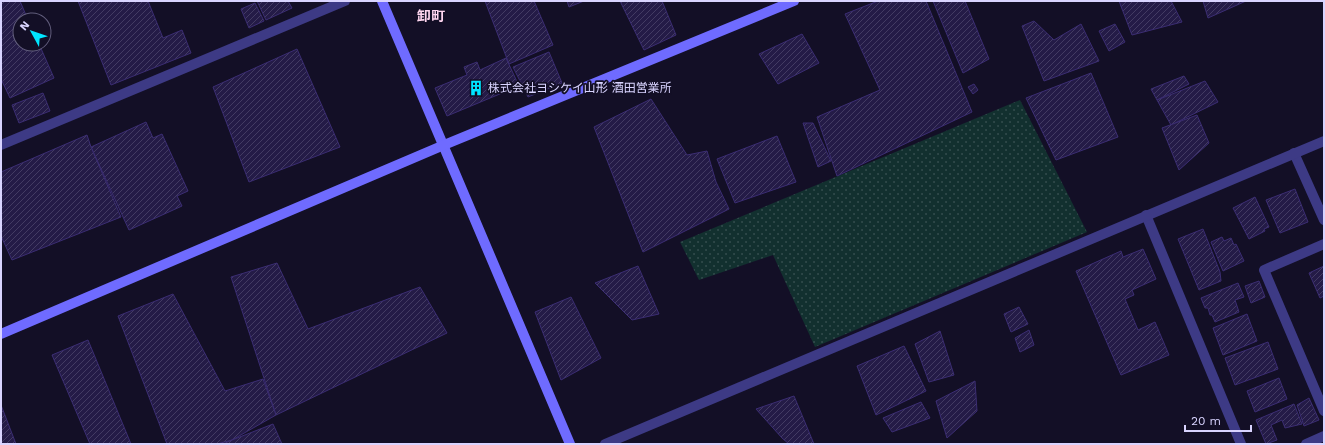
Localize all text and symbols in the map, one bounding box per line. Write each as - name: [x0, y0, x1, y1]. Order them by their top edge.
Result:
- district label: 卸町: [417, 8, 445, 24]
- north arrow: [12, 12, 52, 52]
- text: N: [17, 19, 32, 33]
- building icon: 株式会社ヨシケイ山形 酒田営業所: [467, 79, 485, 97]
- place label: 株式会社ヨシケイ山形 酒田営業所: [488, 81, 672, 95]
- scale bar: [1185, 407, 1251, 433]
- text: 20 m: [1191, 414, 1221, 428]

